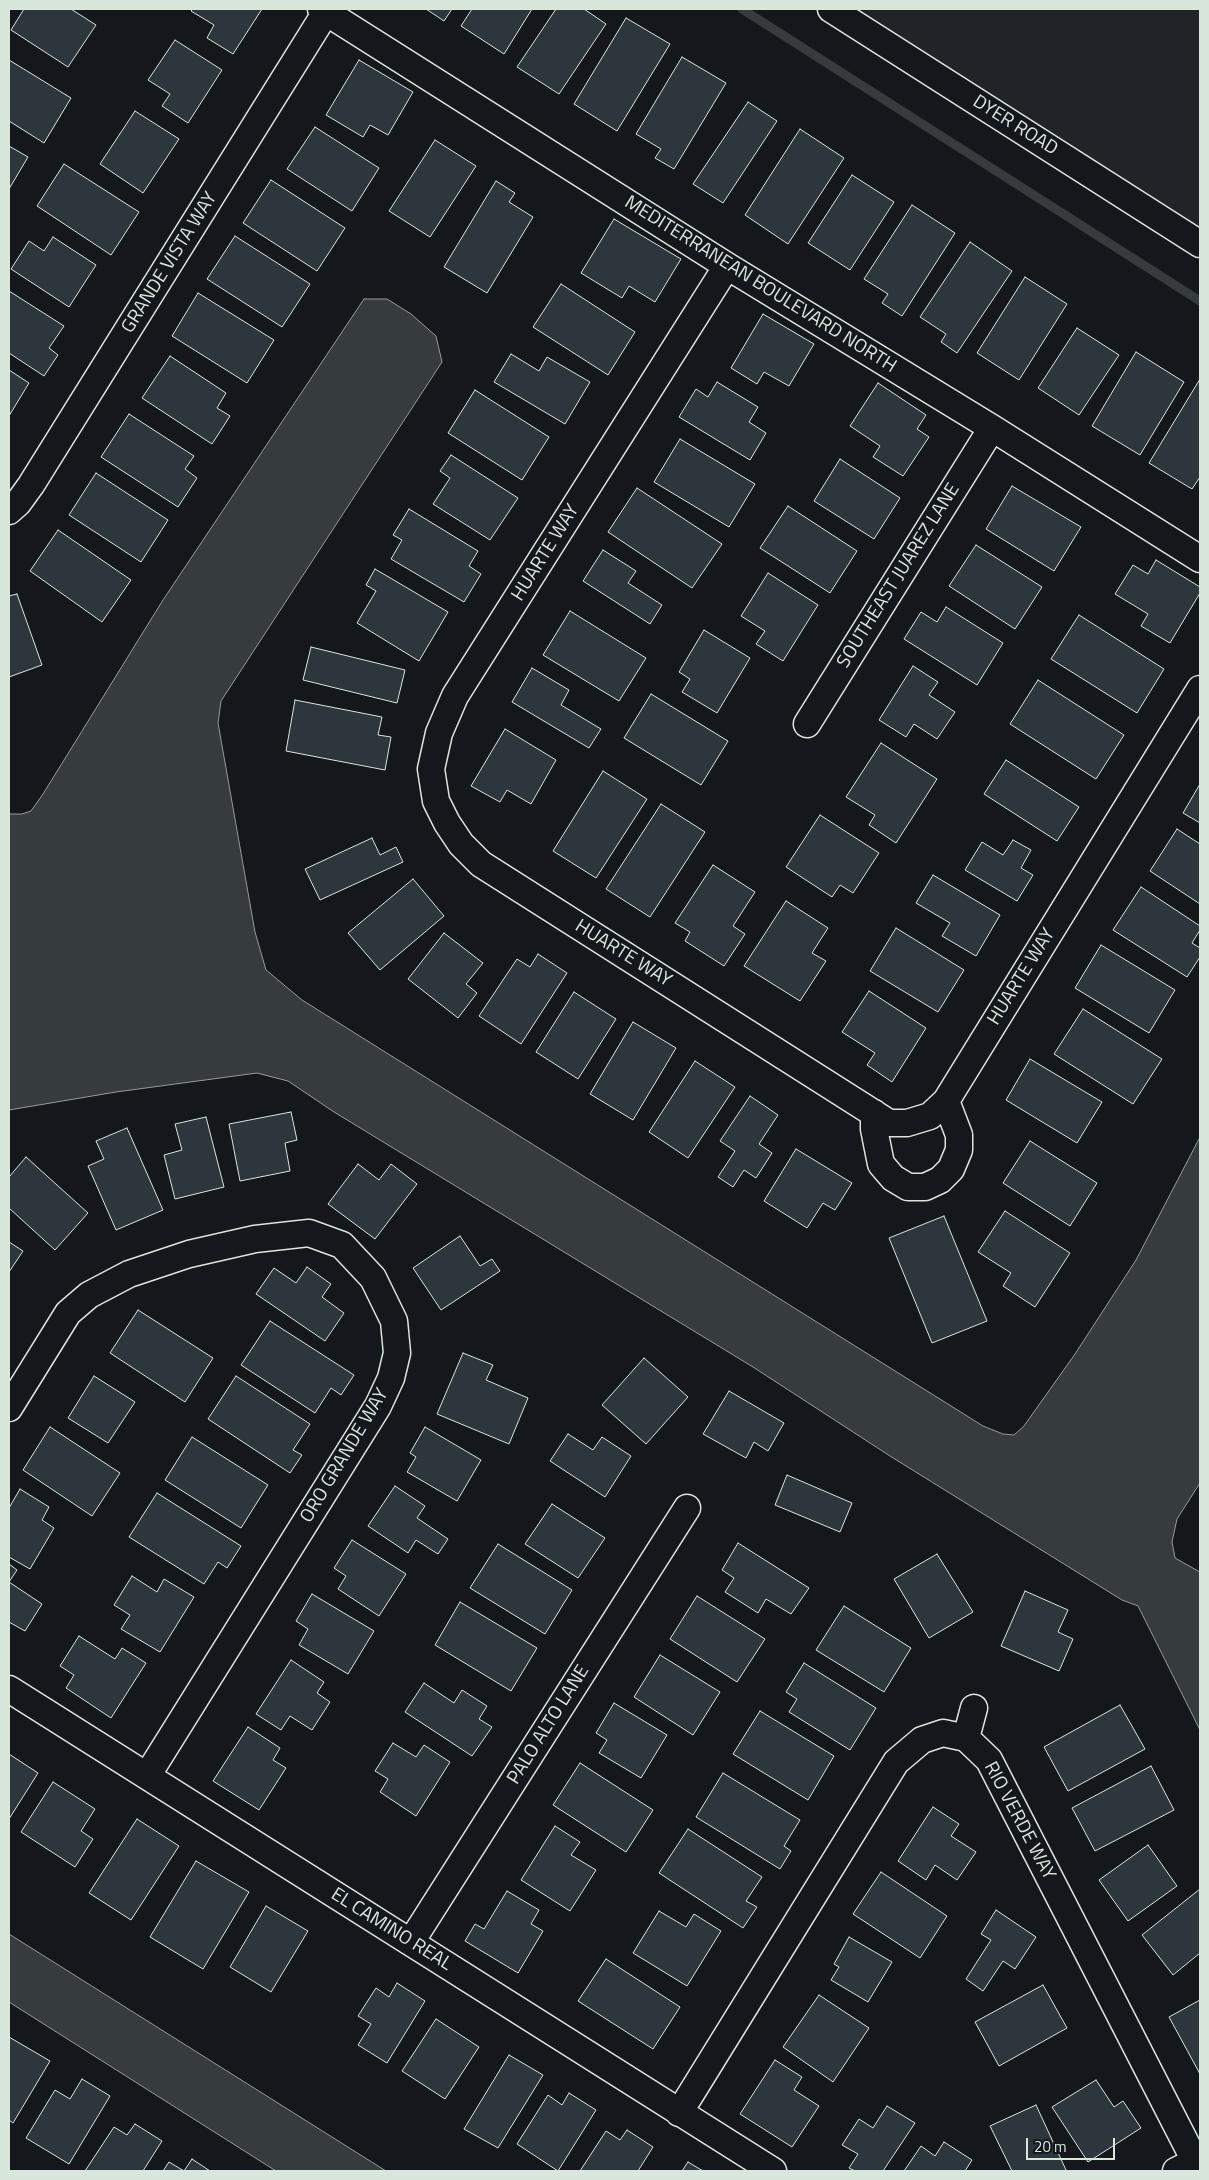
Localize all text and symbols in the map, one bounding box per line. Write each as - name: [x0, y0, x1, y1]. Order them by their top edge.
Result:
- street label: DYER ROAD: [968, 91, 1062, 161]
- street label: GRANDE VISTA WAY: [117, 188, 223, 338]
- street label: MEDITERRANEAN BOULEVARD NORTH: [620, 192, 900, 378]
- street label: SOUTHEAST JUAREZ LANE: [833, 480, 965, 672]
- street label: HUARTE WAY: [507, 501, 585, 605]
- street label: HUARTE WAY: [571, 915, 675, 993]
- street label: HUARTE WAY: [983, 925, 1061, 1029]
- street label: ORO GRANDE WAY: [296, 1385, 394, 1527]
- street label: PALO ALTO LANE: [503, 1661, 595, 1789]
- street label: RIO VERDE WAY: [978, 1758, 1060, 1884]
- street label: EL CAMINO REAL: [326, 1884, 456, 1976]
- scale bar: [1029, 2128, 1118, 2160]
- text: 20 m: [1034, 2135, 1067, 2158]

